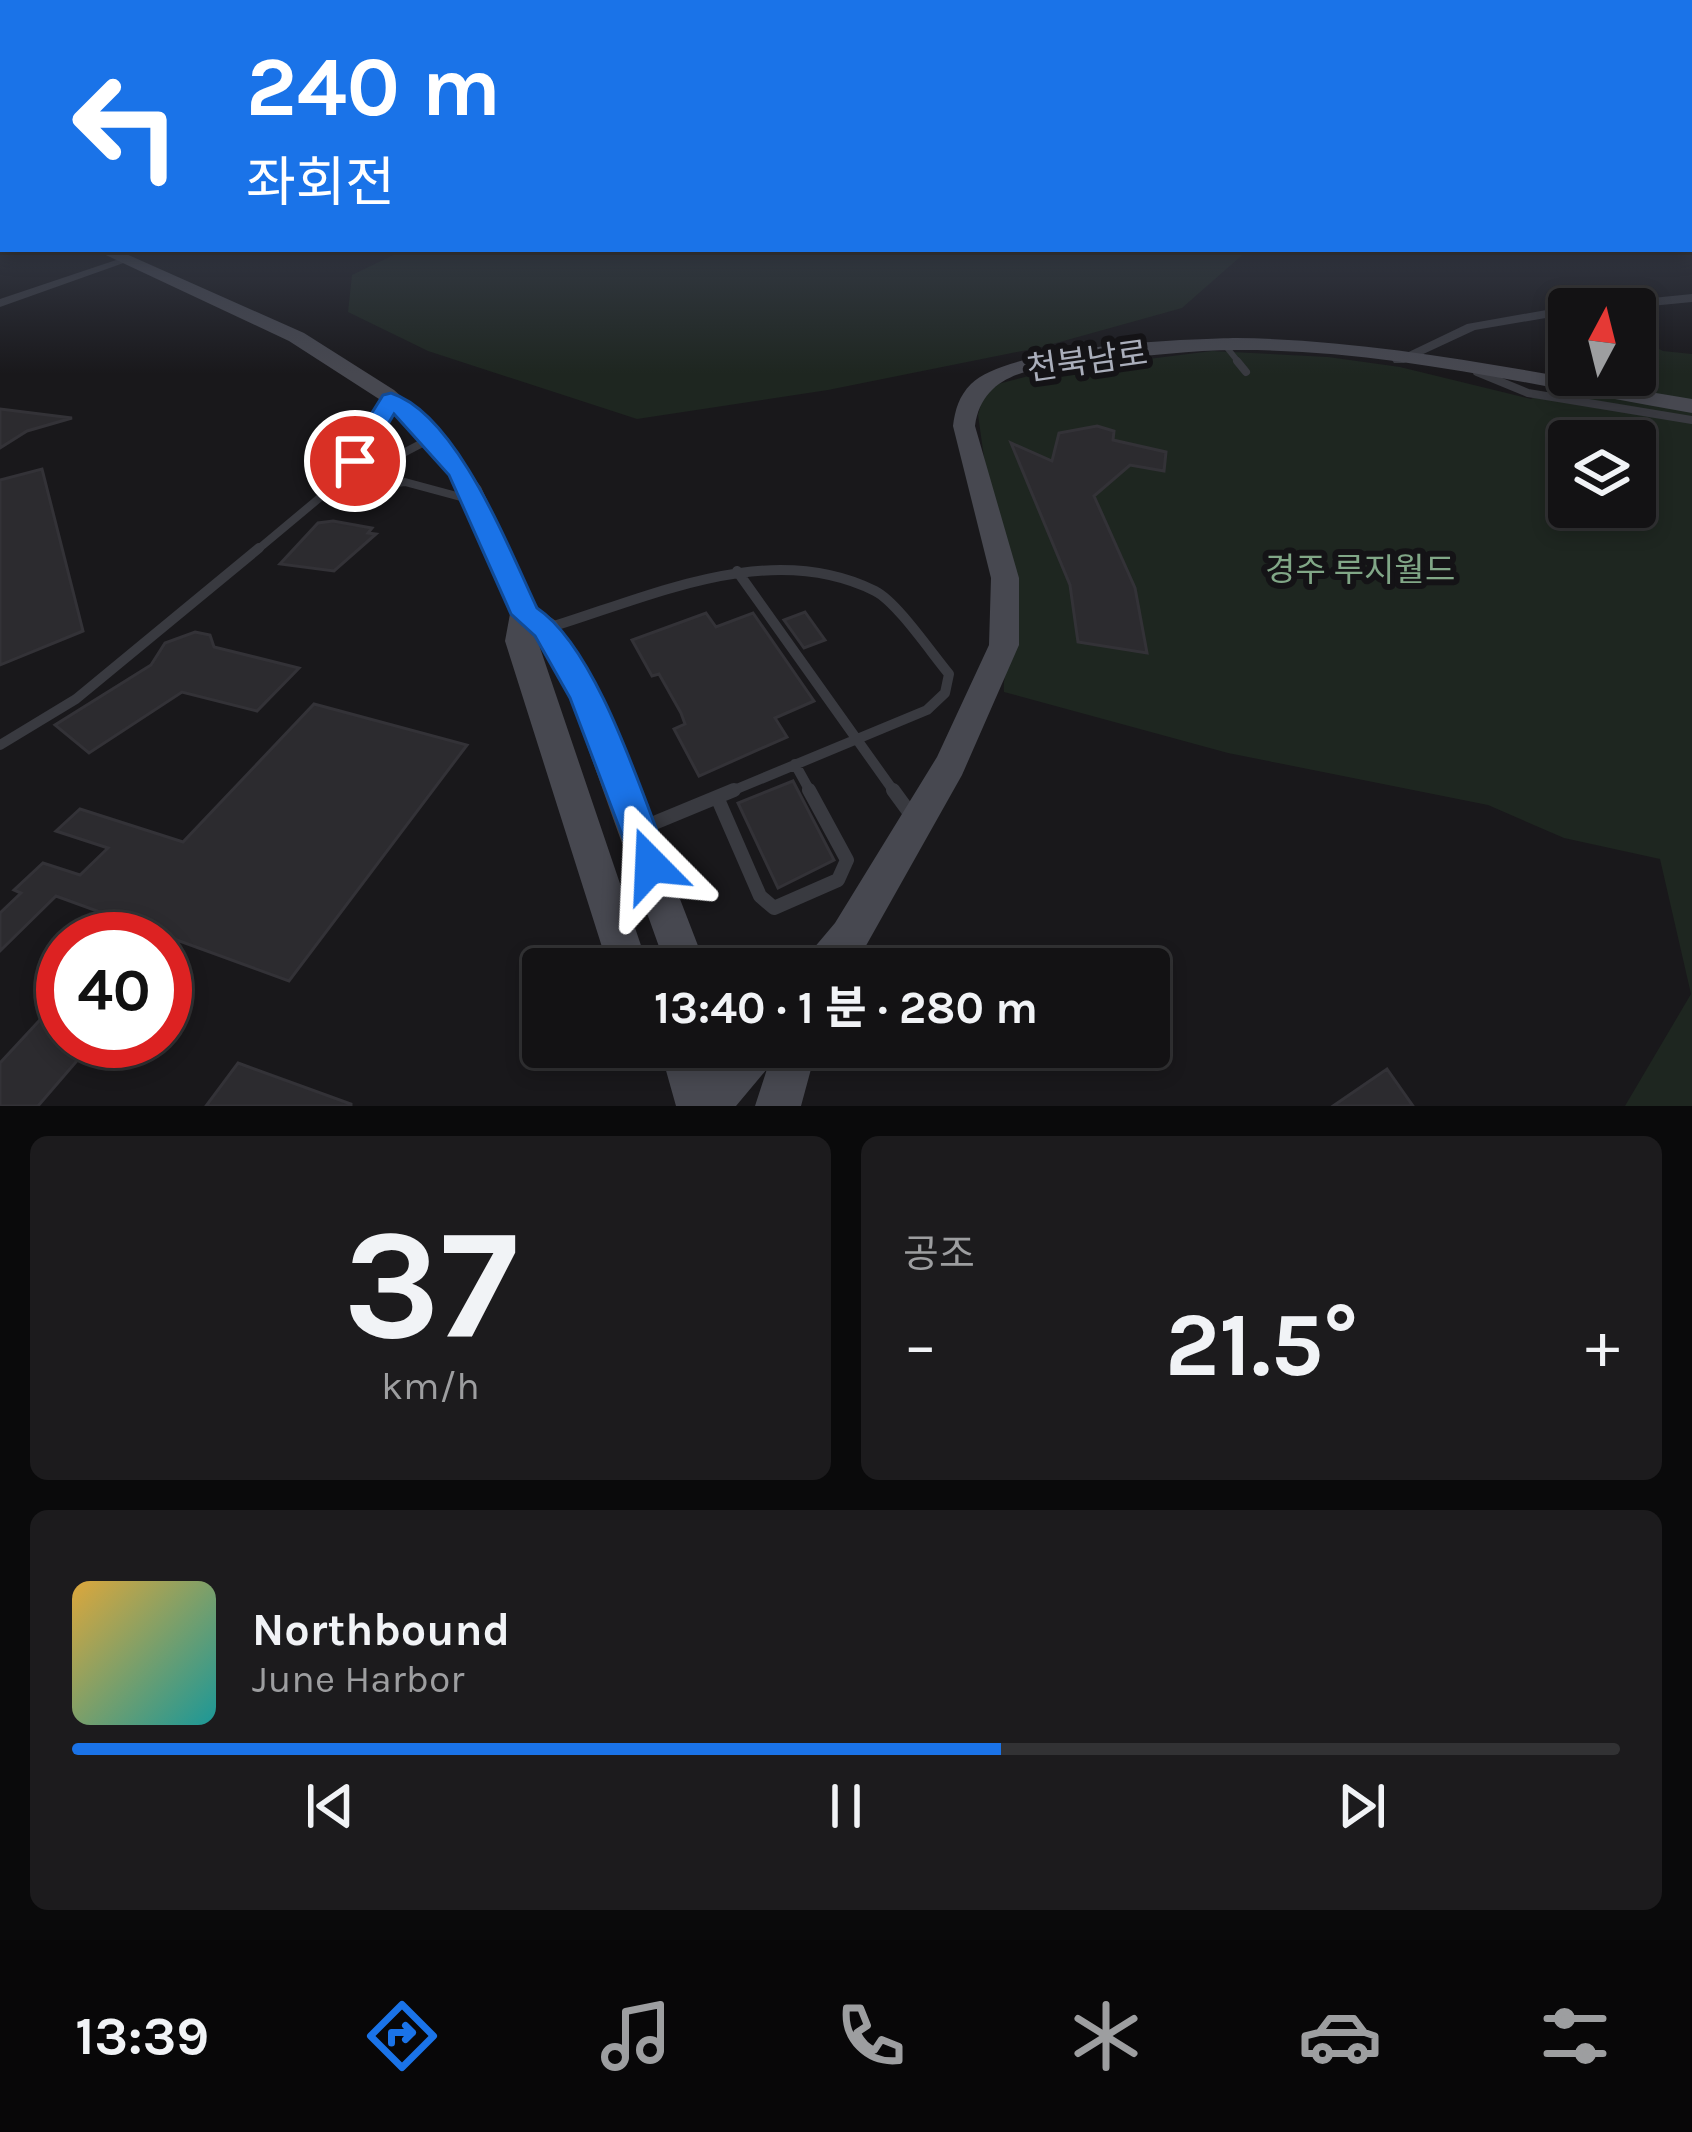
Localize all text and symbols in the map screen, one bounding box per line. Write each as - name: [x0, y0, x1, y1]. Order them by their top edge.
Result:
- text: 240 m: [246, 38, 501, 136]
- icon: left: [48, 48, 204, 204]
- text: 좌회전: [246, 151, 395, 215]
- north arrow: [1548, 288, 1656, 396]
- map controls: [1548, 288, 1656, 528]
- street label: 천북남로: [1024, 334, 1150, 388]
- pin: [304, 410, 406, 512]
- button: layers: [1548, 420, 1656, 528]
- icon: arrive: [322, 428, 388, 494]
- park label: 경주 루지월드: [1265, 551, 1455, 589]
- position arrow: [588, 802, 714, 928]
- speed limit sign: 40: [36, 912, 192, 1068]
- text: 13:40 · 1 분 · 280 m: [654, 982, 1038, 1034]
- text: 37: [343, 1194, 518, 1376]
- text: 공조: [903, 1231, 975, 1277]
- text: 21.5°: [1165, 1292, 1358, 1398]
- text: −: [903, 1306, 938, 1384]
- text: +: [1585, 1306, 1620, 1384]
- text: km/h: [381, 1363, 480, 1409]
- text: Northbound: [252, 1604, 510, 1656]
- text: June Harbor: [252, 1656, 464, 1702]
- icon: previous: [297, 1773, 363, 1839]
- icon: pause: [813, 1773, 879, 1839]
- icon: next: [1329, 1773, 1395, 1839]
- icon: directions: [360, 1994, 444, 2078]
- icon: music: [594, 1994, 678, 2078]
- icon: phone: [829, 1994, 913, 2078]
- icon: climate: [1064, 1994, 1148, 2078]
- icon: car: [1298, 1994, 1382, 2078]
- icon: filters: [1533, 1994, 1617, 2078]
- text: 13:39: [75, 2004, 209, 2068]

